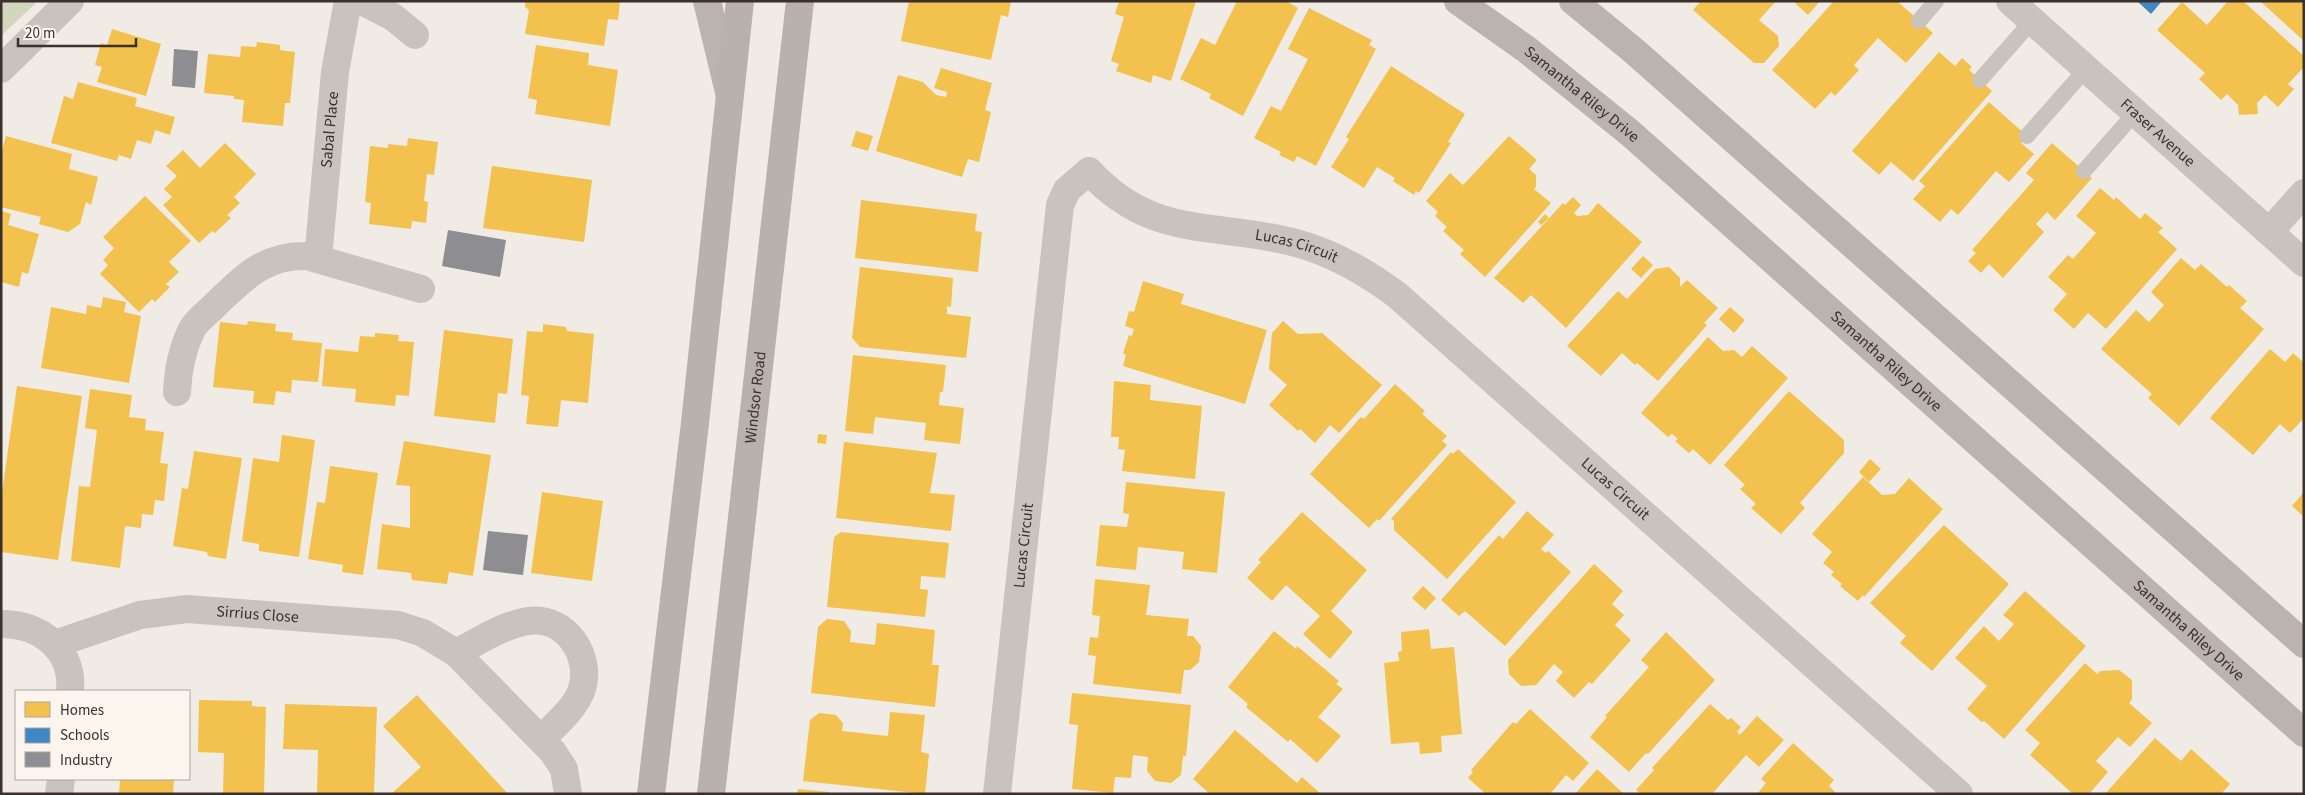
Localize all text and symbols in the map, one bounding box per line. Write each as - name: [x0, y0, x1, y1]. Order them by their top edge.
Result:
- scale bar: [18, 15, 135, 47]
- text: 20 m: [25, 23, 55, 44]
- street label: Samantha Riley Drive: [1519, 41, 1644, 148]
- street label: Sabal Place: [315, 90, 344, 169]
- street label: Fraser Avenue: [2116, 93, 2200, 172]
- street label: Lucas Circuit: [1254, 224, 1342, 268]
- street label: Samantha Riley Drive: [1826, 305, 1947, 417]
- street label: Windsor Road: [739, 350, 772, 445]
- street label: Lucas Circuit: [1576, 452, 1655, 526]
- street label: Lucas Circuit: [1008, 501, 1039, 589]
- street label: Samantha Riley Drive: [2128, 575, 2249, 686]
- street label: Sirrius Close: [216, 600, 300, 628]
- legend: [15, 690, 190, 780]
- text: Homes: [60, 700, 104, 721]
- text: Schools: [60, 725, 109, 746]
- text: Industry: [60, 750, 112, 771]

